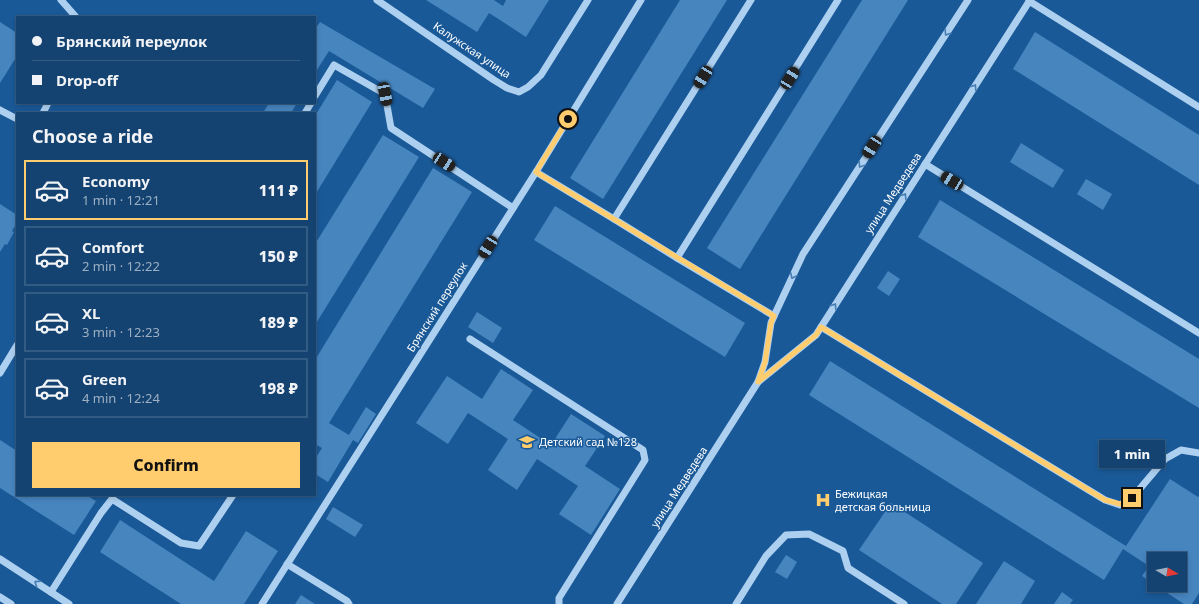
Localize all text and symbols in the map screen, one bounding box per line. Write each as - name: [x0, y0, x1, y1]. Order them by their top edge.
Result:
- street label: Калужская улица: [431, 18, 514, 81]
- one-way arrow: [944, 29, 952, 36]
- text: Брянский переулок: [56, 31, 207, 51]
- car: [692, 64, 714, 90]
- car: [779, 65, 801, 91]
- text: Drop-off: [56, 70, 118, 90]
- car: [377, 81, 393, 107]
- one-way arrow: [969, 84, 977, 91]
- route start: [559, 110, 577, 128]
- text: Choose a ride: [32, 124, 153, 148]
- car: [860, 134, 884, 160]
- street label: улица Медведева: [861, 149, 924, 236]
- car: [431, 150, 457, 174]
- one-way arrow: [858, 161, 866, 168]
- car: [939, 170, 965, 192]
- text: Economy: [82, 171, 150, 191]
- icon: car: [34, 172, 70, 208]
- text: 111 ₽: [259, 180, 298, 200]
- text: 1 min · 12:21: [82, 191, 160, 209]
- one-way arrow: [899, 193, 907, 200]
- car: [477, 234, 499, 260]
- text: Comfort: [82, 237, 144, 257]
- icon: car: [34, 238, 70, 274]
- text: 150 ₽: [259, 246, 298, 266]
- text: 2 min · 12:22: [82, 257, 160, 275]
- street label: Брянский переулок: [403, 259, 470, 354]
- one-way arrow: [790, 271, 798, 279]
- text: XL: [82, 303, 100, 323]
- one-way arrow: [829, 303, 837, 310]
- icon: car: [34, 304, 70, 340]
- text: 189 ₽: [259, 312, 298, 332]
- text: 3 min · 12:23: [82, 323, 160, 341]
- text: Green: [82, 369, 127, 389]
- icon: car: [34, 370, 70, 406]
- text: 198 ₽: [259, 378, 298, 398]
- text: 4 min · 12:24: [82, 389, 160, 407]
- school or university icon: Детский сад №128: [518, 433, 536, 451]
- place label: Детский сад №128: [539, 434, 637, 449]
- callout: 1 min: [1099, 440, 1165, 468]
- button: Confirm: [32, 442, 300, 488]
- street label: улица Медведева: [647, 443, 710, 530]
- text: 1 min: [1114, 445, 1150, 463]
- place label: Бежицкая детская больница: [835, 486, 931, 514]
- route end: [1123, 489, 1141, 507]
- hospital icon: Бежицкая детская больница: [814, 491, 832, 509]
- north arrow: [1147, 552, 1187, 592]
- map controls: [1147, 552, 1187, 592]
- one-way arrow: [34, 580, 41, 588]

